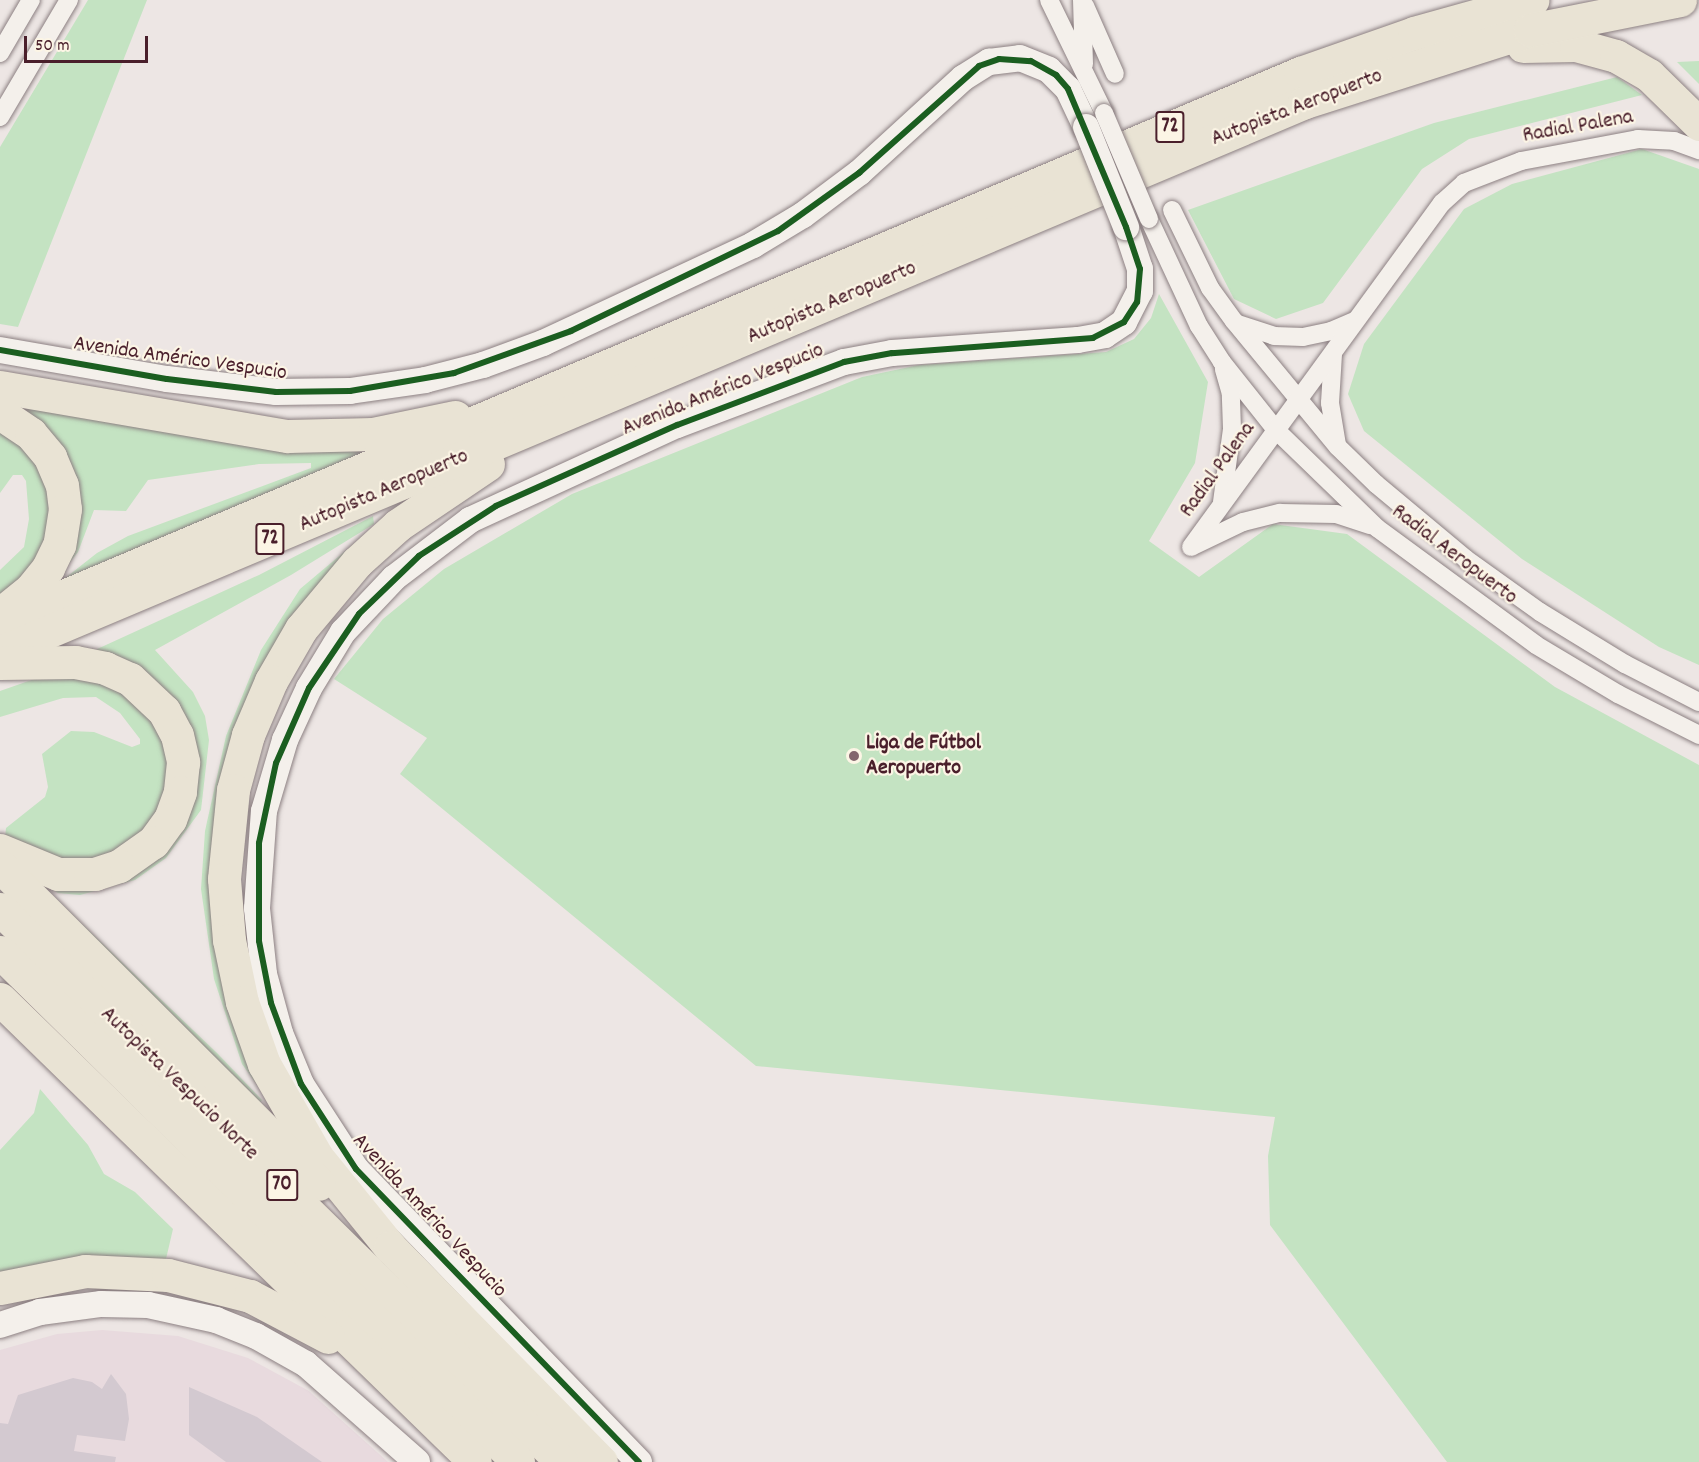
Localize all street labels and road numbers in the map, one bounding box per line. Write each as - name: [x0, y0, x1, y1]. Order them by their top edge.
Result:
- street label: Autopista Aeropuerto: [1208, 63, 1386, 153]
- street label: Radial Palena: [1521, 104, 1635, 150]
- road number: 72: [1155, 109, 1185, 145]
- street label: Autopista Aeropuerto: [743, 255, 921, 351]
- street label: Avenida Américo Vespucio: [72, 331, 288, 387]
- street label: Avenida Américo Vespucio: [618, 337, 828, 443]
- street label: Radial Palena: [1175, 417, 1261, 523]
- street label: Autopista Aeropuerto: [295, 443, 473, 539]
- street label: Radial Aeropuerto: [1386, 499, 1522, 611]
- road number: 72: [255, 521, 285, 557]
- street label: Autopista Vespucio Norte: [94, 1002, 264, 1166]
- street label: Avenida Américo Vespucio: [346, 1128, 512, 1304]
- road number: 70: [266, 1167, 298, 1203]

